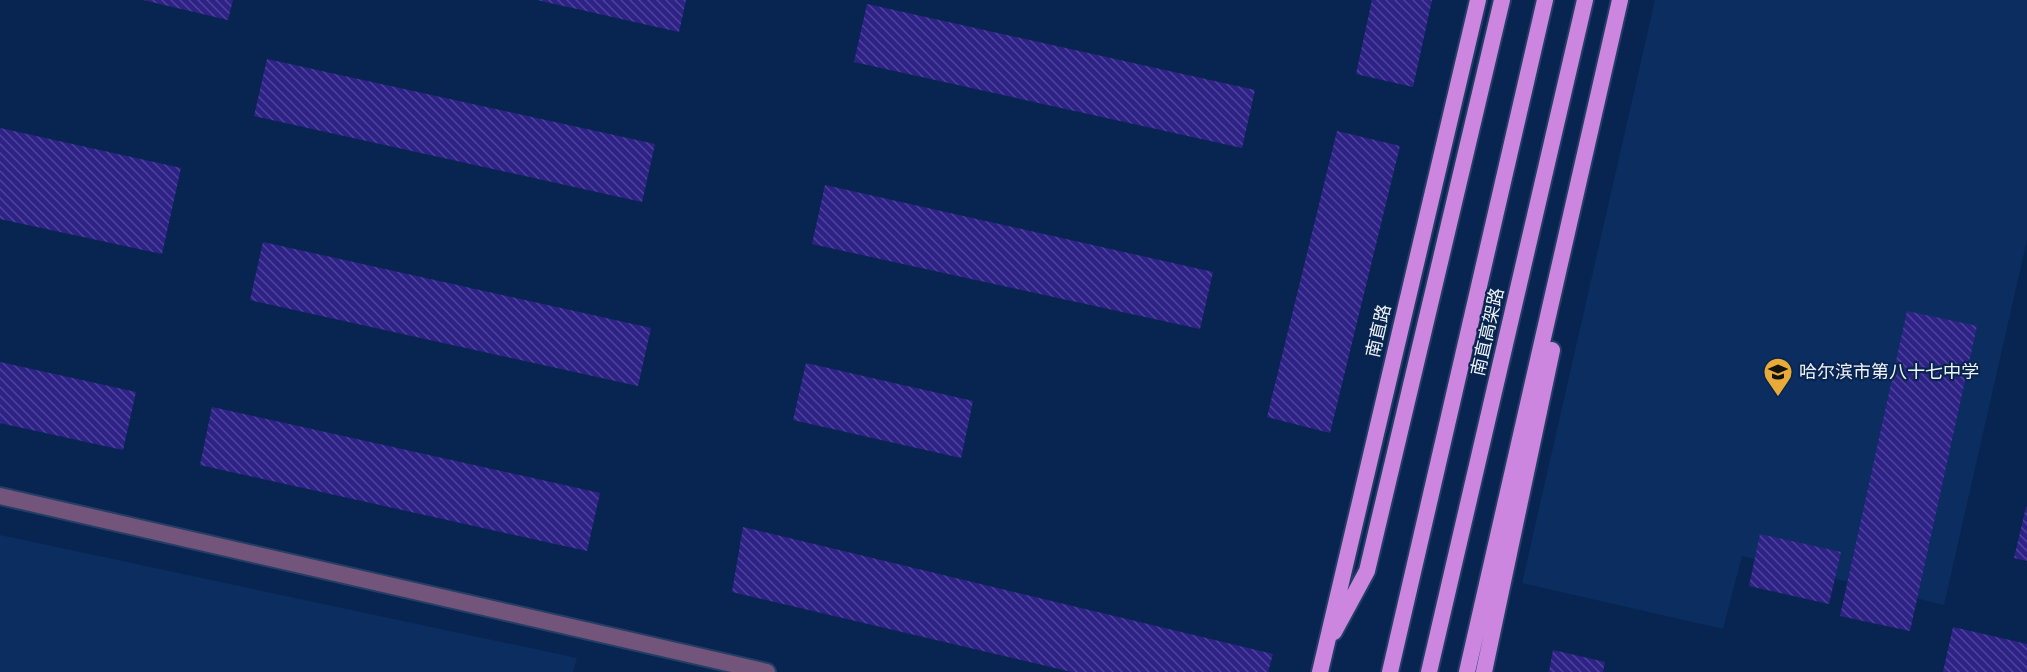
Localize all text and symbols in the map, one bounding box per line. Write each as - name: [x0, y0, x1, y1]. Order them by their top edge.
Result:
- street label: 南直高架路: [1466, 285, 1510, 379]
- street label: 南直路: [1361, 302, 1397, 360]
- school or university icon: 哈尔滨市第八十七中学: [1762, 356, 1794, 398]
- place label: 哈尔滨市第八十七中学: [1799, 360, 1979, 385]

